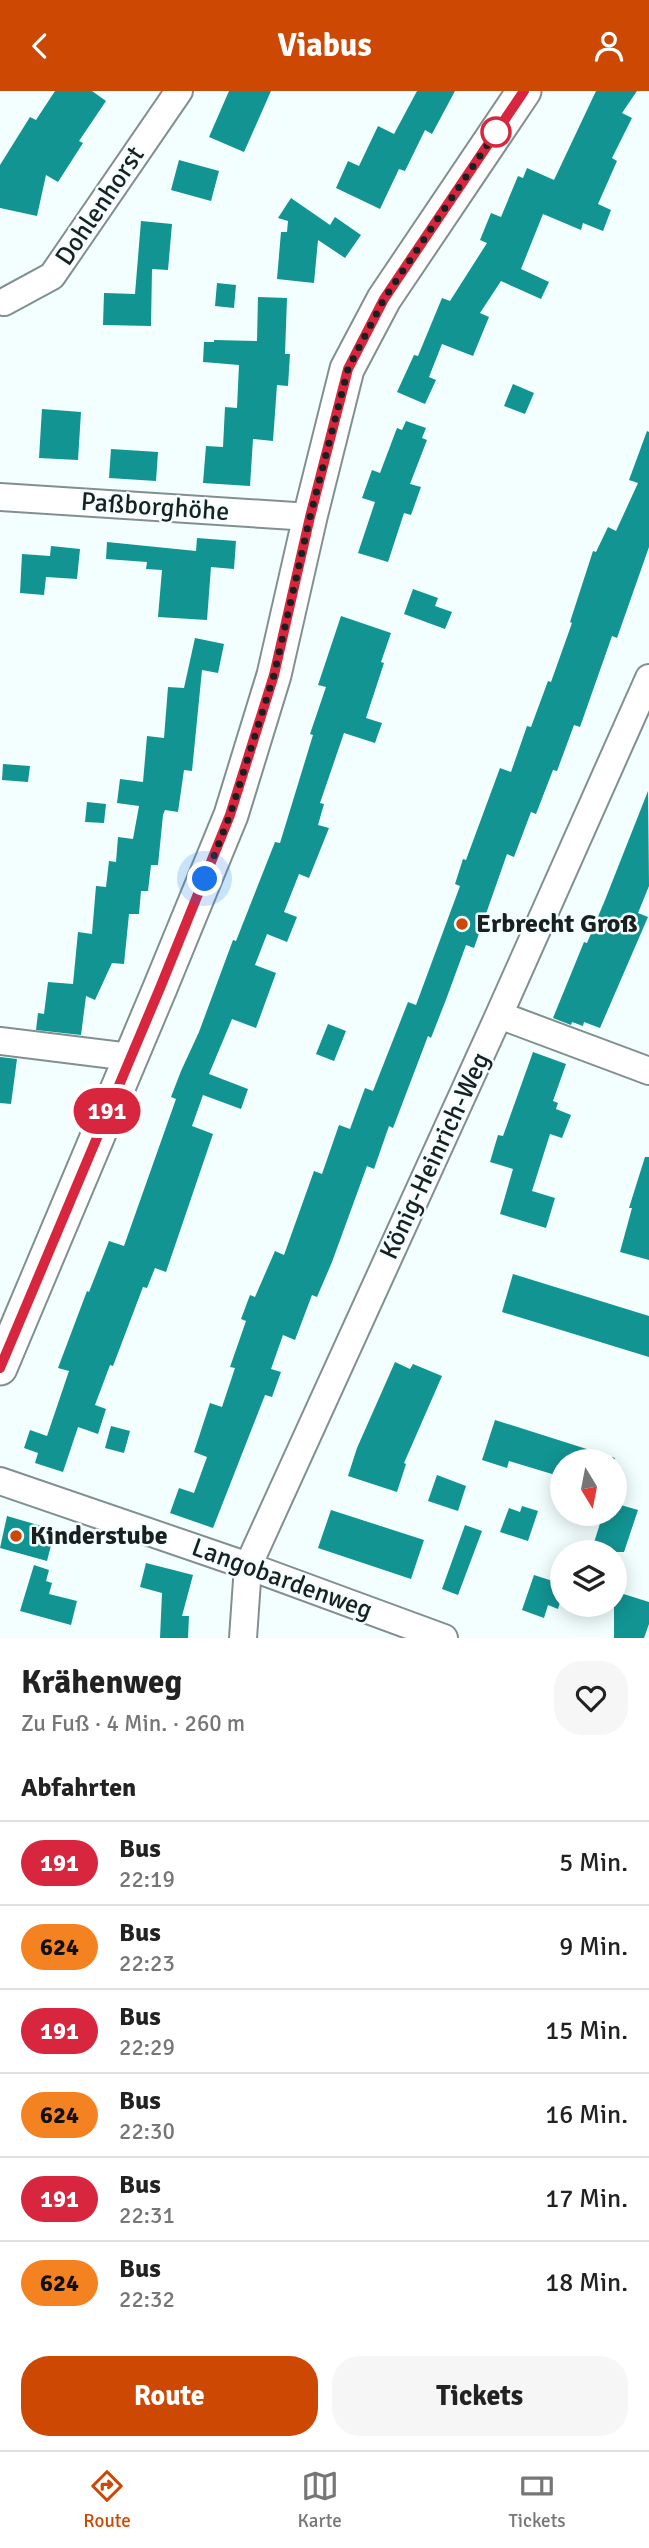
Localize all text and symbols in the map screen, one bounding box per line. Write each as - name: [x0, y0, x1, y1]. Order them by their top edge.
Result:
- text: Viabus: [277, 26, 372, 65]
- icon: back: [21, 27, 59, 65]
- icon: person: [590, 27, 628, 65]
- unlabelled marker: [481, 117, 511, 147]
- street label: Dohlenhorst: [48, 140, 152, 272]
- street label: Paßborghöhe: [80, 486, 230, 528]
- your location: [187, 861, 222, 896]
- place label: Erbrecht Groß: [476, 908, 638, 940]
- marker: Erbrecht Groß: [454, 916, 470, 932]
- street label: König-Heinrich-Weg: [373, 1047, 497, 1265]
- line badge: 191: [67, 1088, 147, 1134]
- text: 191: [88, 1096, 126, 1126]
- north arrow: [550, 1449, 626, 1526]
- map controls: [550, 1449, 627, 1617]
- place label: Kinderstube: [30, 1520, 168, 1552]
- marker: Kinderstube: [8, 1528, 24, 1544]
- street label: Langobardenweg: [187, 1531, 377, 1627]
- button: layers: [550, 1540, 627, 1617]
- button: heart: [554, 1661, 628, 1735]
- text: Krähenweg: [21, 1662, 182, 1703]
- text: Zu Fuß · 4 Min. · 260 m: [21, 1709, 245, 1738]
- text: Abfahrten: [21, 1772, 136, 1804]
- text: Bus: [119, 1833, 161, 1865]
- text: 5 Min.: [559, 1847, 628, 1879]
- text: 191: [40, 1848, 79, 1878]
- text: 22:19: [119, 1865, 175, 1894]
- text: Bus: [119, 1917, 161, 1949]
- text: 9 Min.: [559, 1931, 628, 1963]
- text: 624: [40, 1932, 79, 1962]
- text: 22:23: [119, 1949, 175, 1978]
- text: Bus: [119, 2001, 161, 2033]
- text: 15 Min.: [545, 2015, 628, 2047]
- text: 191: [40, 2016, 79, 2046]
- text: 22:29: [119, 2033, 175, 2062]
- text: Bus: [119, 2085, 161, 2117]
- text: 16 Min.: [545, 2099, 628, 2131]
- text: 624: [40, 2100, 79, 2130]
- text: 22:30: [119, 2117, 175, 2146]
- text: Bus: [119, 2169, 161, 2201]
- text: 17 Min.: [545, 2183, 628, 2215]
- text: 191: [40, 2184, 79, 2214]
- text: 22:31: [119, 2201, 175, 2230]
- text: Bus: [119, 2253, 161, 2285]
- text: 18 Min.: [545, 2267, 628, 2299]
- text: 624: [40, 2268, 79, 2298]
- text: 22:32: [119, 2285, 175, 2314]
- button: Route: [21, 2356, 318, 2436]
- button: Tickets: [332, 2356, 628, 2436]
- tab: Route: [83, 2467, 131, 2533]
- tab: Karte: [297, 2467, 342, 2533]
- tab: Tickets: [509, 2467, 566, 2533]

